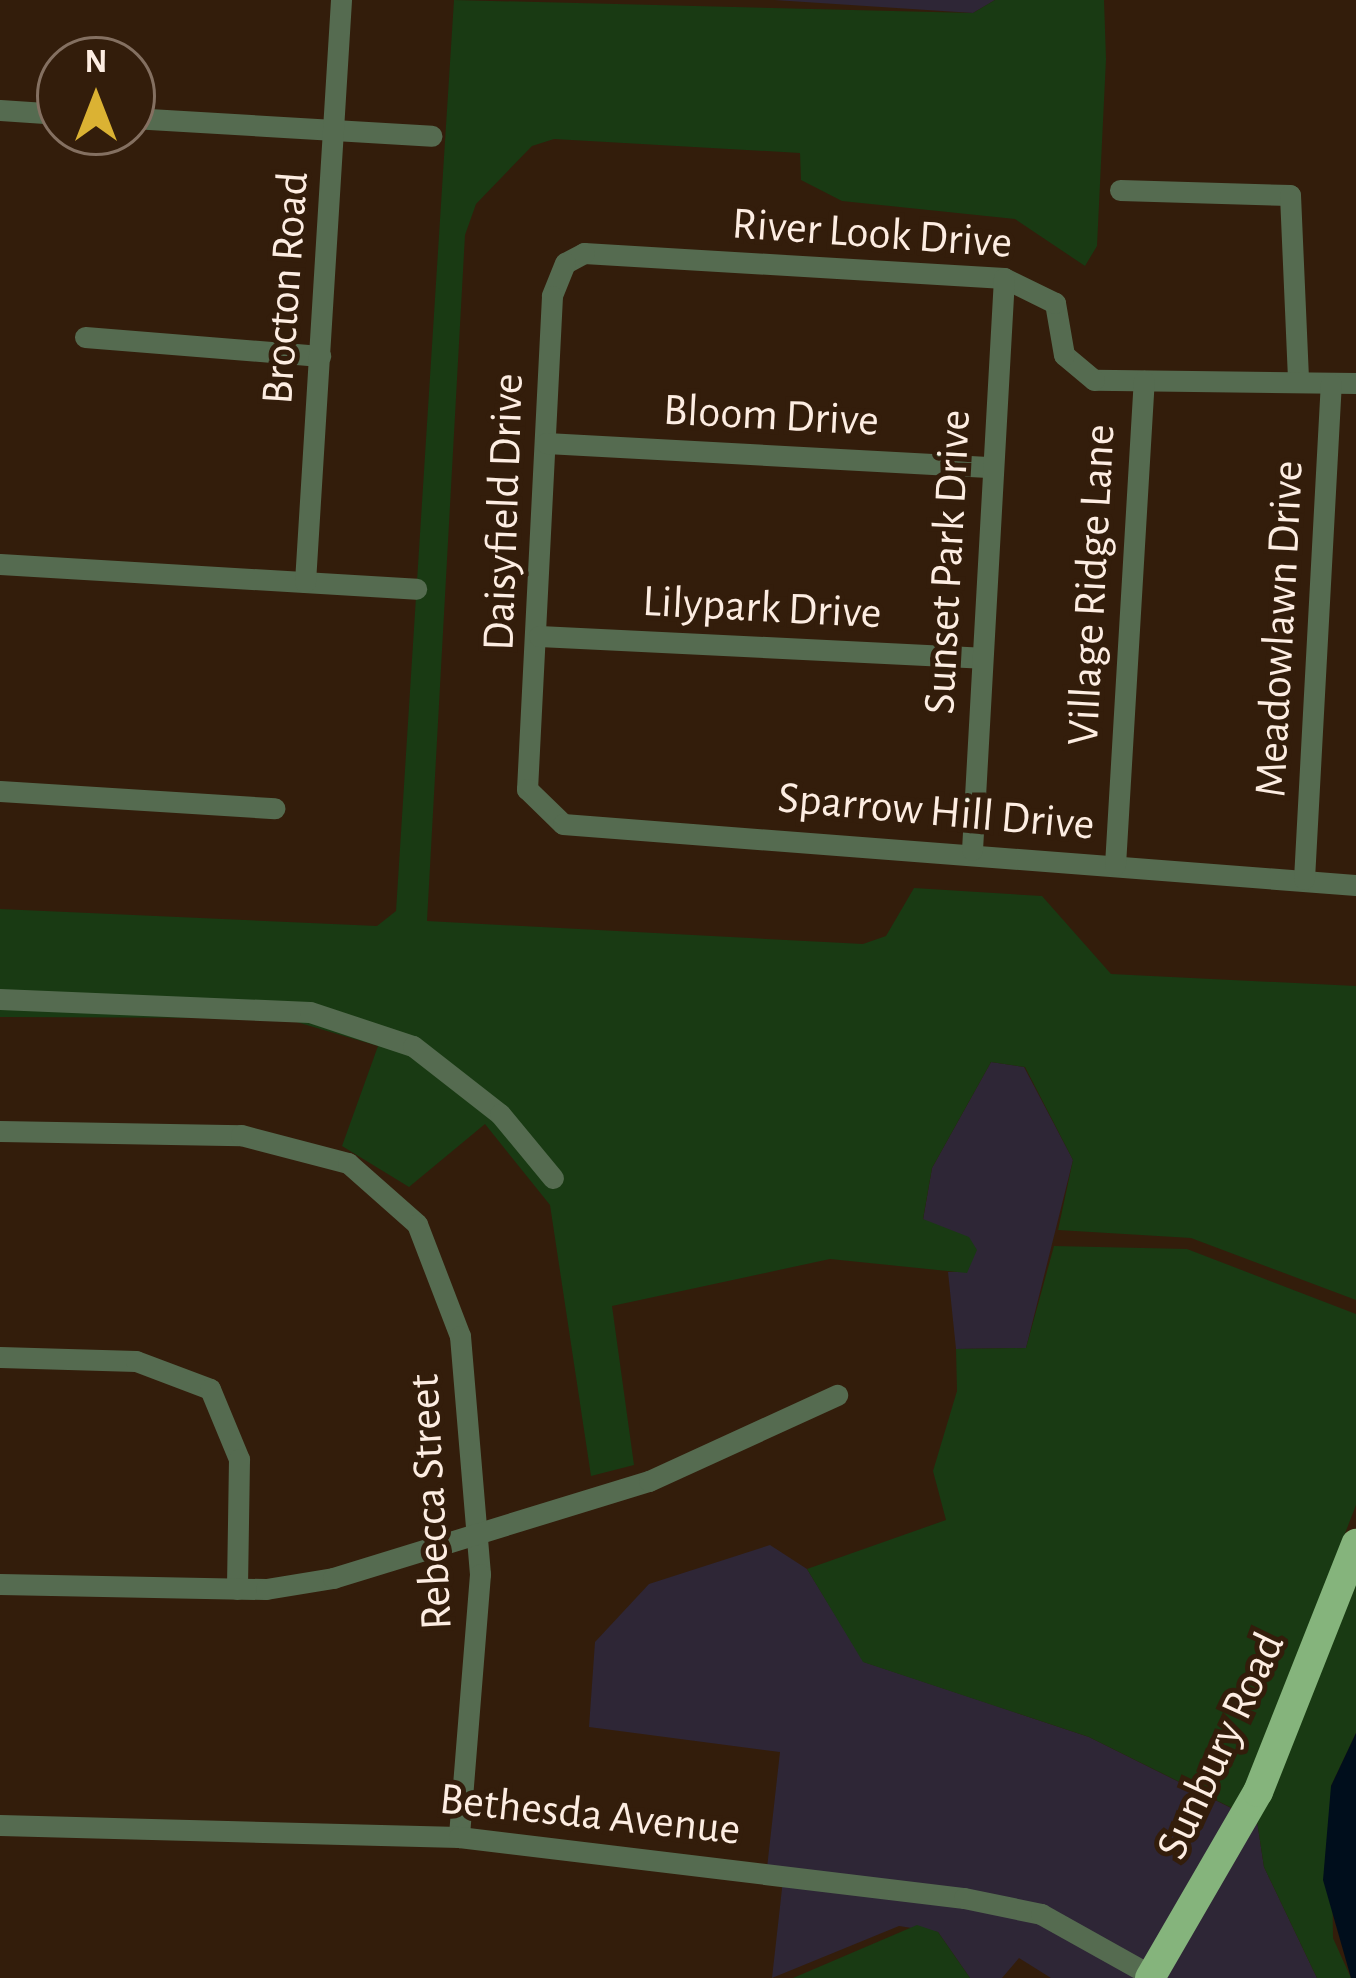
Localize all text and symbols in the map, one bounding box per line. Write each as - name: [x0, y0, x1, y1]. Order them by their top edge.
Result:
- north arrow: [36, 36, 156, 156]
- text: N: [85, 46, 107, 79]
- street label: Brocton Road: [251, 170, 321, 406]
- street label: River Look Drive: [730, 197, 1014, 271]
- street label: Daisyfield Drive: [472, 372, 536, 652]
- street label: Bloom Drive: [662, 383, 880, 449]
- street label: Sunset Park Drive: [913, 408, 983, 716]
- street label: Village Ridge Lane: [1057, 423, 1127, 747]
- street label: Meadowlawn Drive: [1244, 459, 1316, 799]
- street label: Lilypark Drive: [641, 575, 883, 641]
- street label: Sparrow Hill Drive: [775, 771, 1097, 853]
- street label: Rebecca Street: [397, 1373, 465, 1631]
- street label: Sunbury Road: [1145, 1624, 1297, 1868]
- street label: Bethesda Avenue: [437, 1772, 743, 1858]

